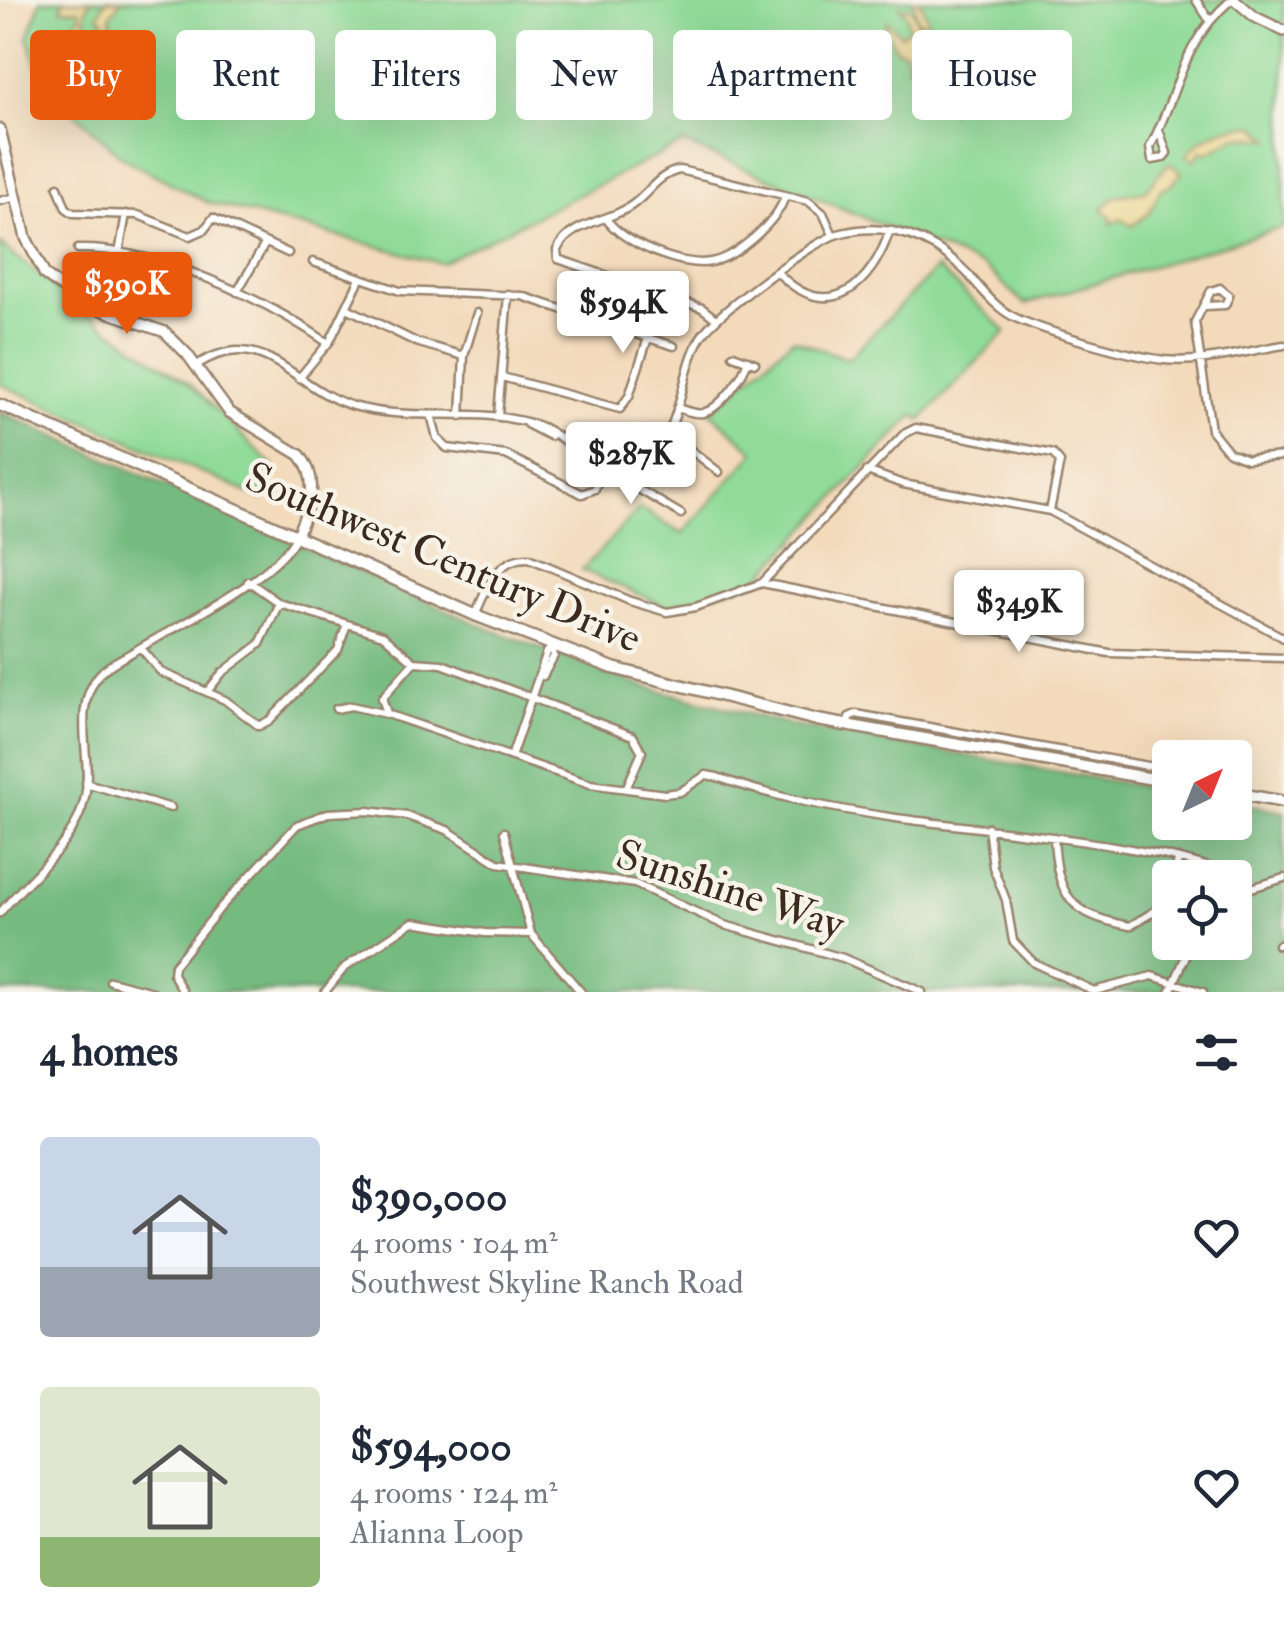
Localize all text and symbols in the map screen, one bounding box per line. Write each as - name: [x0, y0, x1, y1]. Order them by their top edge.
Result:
- chip: Buy: [30, 30, 156, 120]
- chip: Rent: [176, 30, 315, 120]
- chip: Filters: [335, 30, 496, 120]
- chip: New: [516, 30, 653, 120]
- chip: Apartment: [673, 30, 892, 120]
- chip: House: [912, 30, 1072, 120]
- pin: $390K: [57, 252, 197, 337]
- text: $390K: [84, 264, 170, 304]
- pin: $594K: [553, 271, 693, 356]
- text: $594K: [579, 283, 667, 323]
- pin: $287K: [561, 422, 701, 507]
- text: $287K: [588, 434, 674, 474]
- street label: Southwest Century Drive: [237, 451, 649, 665]
- pin: $349K: [949, 570, 1089, 655]
- text: $349K: [976, 582, 1062, 622]
- north arrow: [1152, 740, 1252, 840]
- map controls: [1152, 740, 1252, 960]
- street label: Sunshine Way: [610, 829, 851, 951]
- button: locate: [1152, 860, 1252, 960]
- icon: filters: [1189, 1025, 1244, 1080]
- text: 4 homes: [40, 1026, 178, 1078]
- text: $390,000: [350, 1171, 508, 1223]
- icon: home: [120, 1177, 240, 1297]
- icon: heart: [1189, 1210, 1244, 1265]
- text: 4 rooms · 104 m²: [350, 1223, 558, 1263]
- text: Southwest Skyline Ranch Road: [350, 1263, 744, 1303]
- text: $594,000: [350, 1421, 512, 1473]
- icon: home: [120, 1427, 240, 1547]
- icon: heart: [1189, 1460, 1244, 1515]
- text: 4 rooms · 124 m²: [350, 1473, 558, 1513]
- text: Alianna Loop: [350, 1513, 523, 1553]

